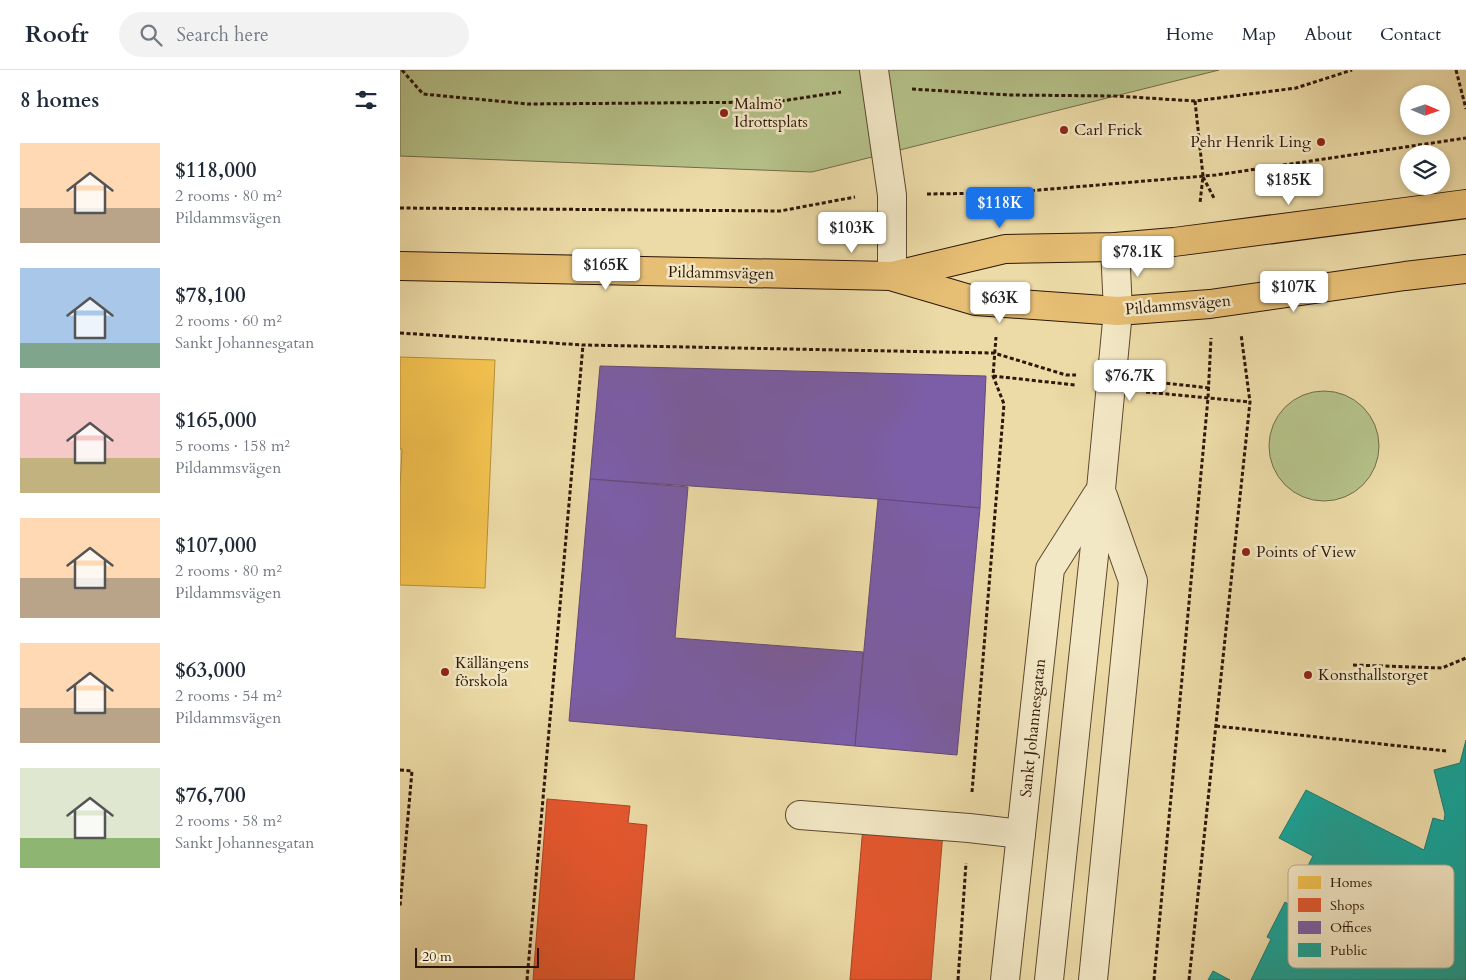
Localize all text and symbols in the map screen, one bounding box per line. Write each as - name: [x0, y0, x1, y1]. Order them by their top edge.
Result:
- search box: [119, 12, 469, 57]
- text: Roofr: [25, 18, 89, 51]
- icon: search: [137, 21, 165, 49]
- text: Search here: [177, 22, 269, 48]
- text: Home: [1166, 22, 1214, 47]
- text: Map: [1242, 22, 1276, 47]
- text: About: [1304, 22, 1352, 47]
- text: Contact: [1380, 22, 1441, 47]
- north arrow: [1400, 85, 1450, 135]
- map controls: [1400, 85, 1450, 195]
- text: 8 homes: [20, 86, 99, 115]
- icon: filters: [352, 86, 380, 114]
- place label: Malmö Idrottsplats: [734, 93, 808, 133]
- marker: Malmö Idrottsplats: [718, 107, 730, 119]
- place label: Carl Frick: [1074, 119, 1143, 141]
- marker: Carl Frick: [1058, 124, 1070, 136]
- place label: Pehr Henrik Ling: [1190, 131, 1311, 153]
- marker: Pehr Henrik Ling: [1315, 136, 1327, 148]
- button: layers: [1400, 145, 1450, 195]
- text: $118,000: [175, 156, 256, 185]
- icon: home: [60, 163, 120, 223]
- pin: $185K: [1254, 164, 1324, 206]
- text: $185K: [1266, 169, 1312, 191]
- text: 2 rooms · 80 m²: [175, 185, 282, 207]
- pin: $118K: [965, 186, 1035, 229]
- text: $118K: [977, 192, 1023, 214]
- text: Pildammsvägen: [175, 207, 281, 229]
- pin: $103K: [817, 212, 887, 254]
- text: $103K: [829, 217, 875, 239]
- pin: $78.1K: [1097, 236, 1179, 278]
- text: $78.1K: [1113, 241, 1163, 263]
- pin: $165K: [571, 248, 641, 291]
- text: $165K: [583, 254, 629, 276]
- street label: Pildammsvägen: [668, 261, 774, 285]
- pin: $107K: [1259, 270, 1329, 313]
- text: $107K: [1271, 276, 1317, 298]
- text: $78,100: [175, 281, 246, 310]
- pin: $63K: [970, 282, 1030, 324]
- text: $63K: [981, 287, 1019, 309]
- icon: home: [60, 288, 120, 348]
- street label: Pildammsvägen: [1124, 289, 1232, 321]
- text: 2 rooms · 60 m²: [175, 310, 282, 332]
- text: Sankt Johannesgatan: [175, 332, 314, 354]
- pin: $76.7K: [1089, 360, 1171, 402]
- text: $76.7K: [1105, 365, 1155, 387]
- text: $165,000: [175, 406, 256, 435]
- icon: home: [60, 413, 120, 473]
- text: 5 rooms · 158 m²: [175, 435, 290, 457]
- text: Pildammsvägen: [175, 457, 281, 479]
- text: $107,000: [175, 531, 256, 560]
- icon: home: [60, 538, 120, 598]
- place label: Points of View: [1256, 541, 1357, 563]
- marker: Points of View: [1240, 546, 1252, 558]
- text: 2 rooms · 80 m²: [175, 560, 282, 582]
- text: Pildammsvägen: [175, 582, 281, 604]
- place label: Källängens förskola: [455, 652, 529, 692]
- text: $63,000: [175, 656, 246, 685]
- street label: Sankt Johannesgatan: [1015, 658, 1051, 798]
- icon: home: [60, 663, 120, 723]
- place label: Konsthallstorget: [1318, 664, 1428, 686]
- marker: Källängens förskola: [439, 666, 451, 678]
- marker: Konsthallstorget: [1302, 669, 1314, 681]
- text: 2 rooms · 54 m²: [175, 685, 282, 707]
- text: Pildammsvägen: [175, 707, 281, 729]
- text: $76,700: [175, 781, 246, 810]
- icon: home: [60, 788, 120, 848]
- text: 2 rooms · 58 m²: [175, 810, 282, 832]
- text: Sankt Johannesgatan: [175, 832, 314, 854]
- legend: [1288, 865, 1454, 968]
- text: Homes: [1330, 873, 1372, 892]
- text: Shops: [1330, 896, 1365, 915]
- text: Offices: [1330, 918, 1372, 937]
- text: Public: [1330, 941, 1367, 960]
- scale bar: [415, 945, 539, 968]
- text: 20 m: [422, 947, 452, 966]

